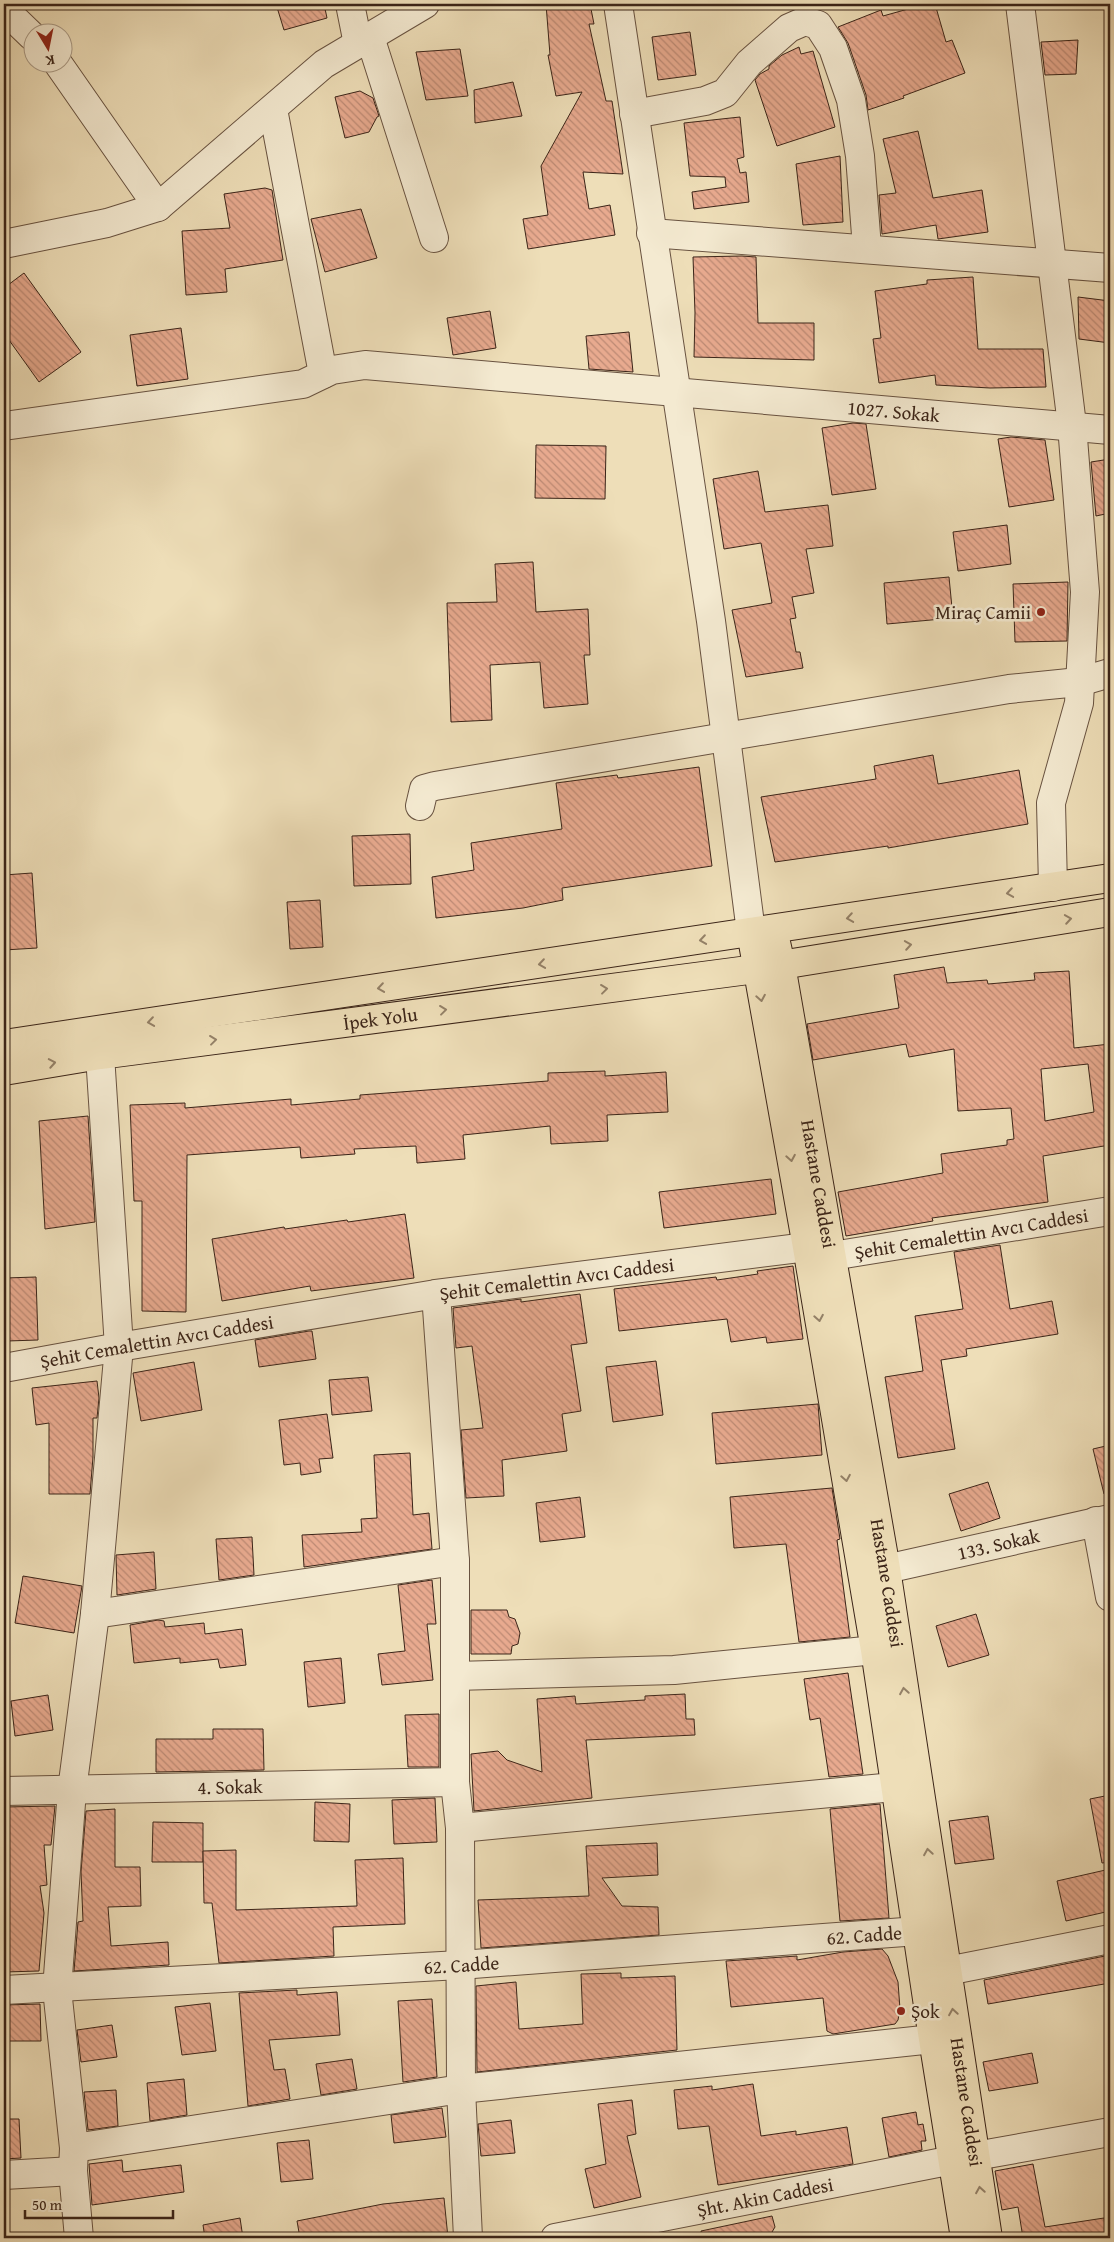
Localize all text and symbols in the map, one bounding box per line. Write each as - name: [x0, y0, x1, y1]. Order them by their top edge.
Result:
- north arrow: [22, 22, 72, 72]
- text: K: [44, 50, 56, 71]
- street label: 1027. Sokak: [846, 393, 941, 429]
- place label: Miraç Camii: [935, 598, 1031, 626]
- marker: Miraç Camii: [1035, 606, 1047, 618]
- one-way arrow: [1006, 888, 1015, 898]
- one-way arrow: [845, 912, 854, 922]
- one-way arrow: [1064, 914, 1073, 924]
- one-way arrow: [698, 934, 707, 944]
- one-way arrow: [904, 940, 912, 950]
- one-way arrow: [538, 958, 546, 968]
- one-way arrow: [377, 982, 385, 992]
- one-way arrow: [601, 984, 609, 995]
- one-way arrow: [756, 993, 766, 1002]
- street label: İpek Yolu: [342, 999, 420, 1037]
- one-way arrow: [440, 1005, 448, 1016]
- one-way arrow: [147, 1016, 155, 1027]
- one-way arrow: [209, 1035, 217, 1046]
- one-way arrow: [47, 1059, 56, 1069]
- street label: Hastane Caddesi: [794, 1117, 844, 1250]
- one-way arrow: [785, 1153, 795, 1162]
- street label: Şehit Cemalettin Avcı Caddesi: [853, 1201, 1090, 1266]
- street label: Şehit Cemalettin Avcı Caddesi: [438, 1250, 676, 1307]
- street label: Şehit Cemalettin Avcı Caddesi: [38, 1307, 275, 1375]
- one-way arrow: [813, 1313, 823, 1322]
- one-way arrow: [840, 1474, 850, 1482]
- street label: Hastane Caddesi: [863, 1516, 912, 1649]
- street label: 133. Sokak: [954, 1521, 1042, 1567]
- one-way arrow: [899, 1686, 910, 1694]
- street label: 4. Sokak: [197, 1772, 263, 1801]
- one-way arrow: [924, 1847, 934, 1856]
- street label: 62. Cadde: [825, 1918, 903, 1952]
- street label: 62. Cadde: [423, 1948, 500, 1981]
- place label: Şok: [911, 1997, 940, 2025]
- marker: Şok: [895, 2005, 907, 2017]
- one-way arrow: [948, 2008, 959, 2016]
- street label: Hastane Caddesi: [944, 2036, 991, 2168]
- street label: Şht. Akin Caddesi: [694, 2170, 836, 2224]
- one-way arrow: [975, 2186, 986, 2194]
- scale bar: [25, 2187, 172, 2219]
- text: 50 m: [32, 2194, 63, 2215]

